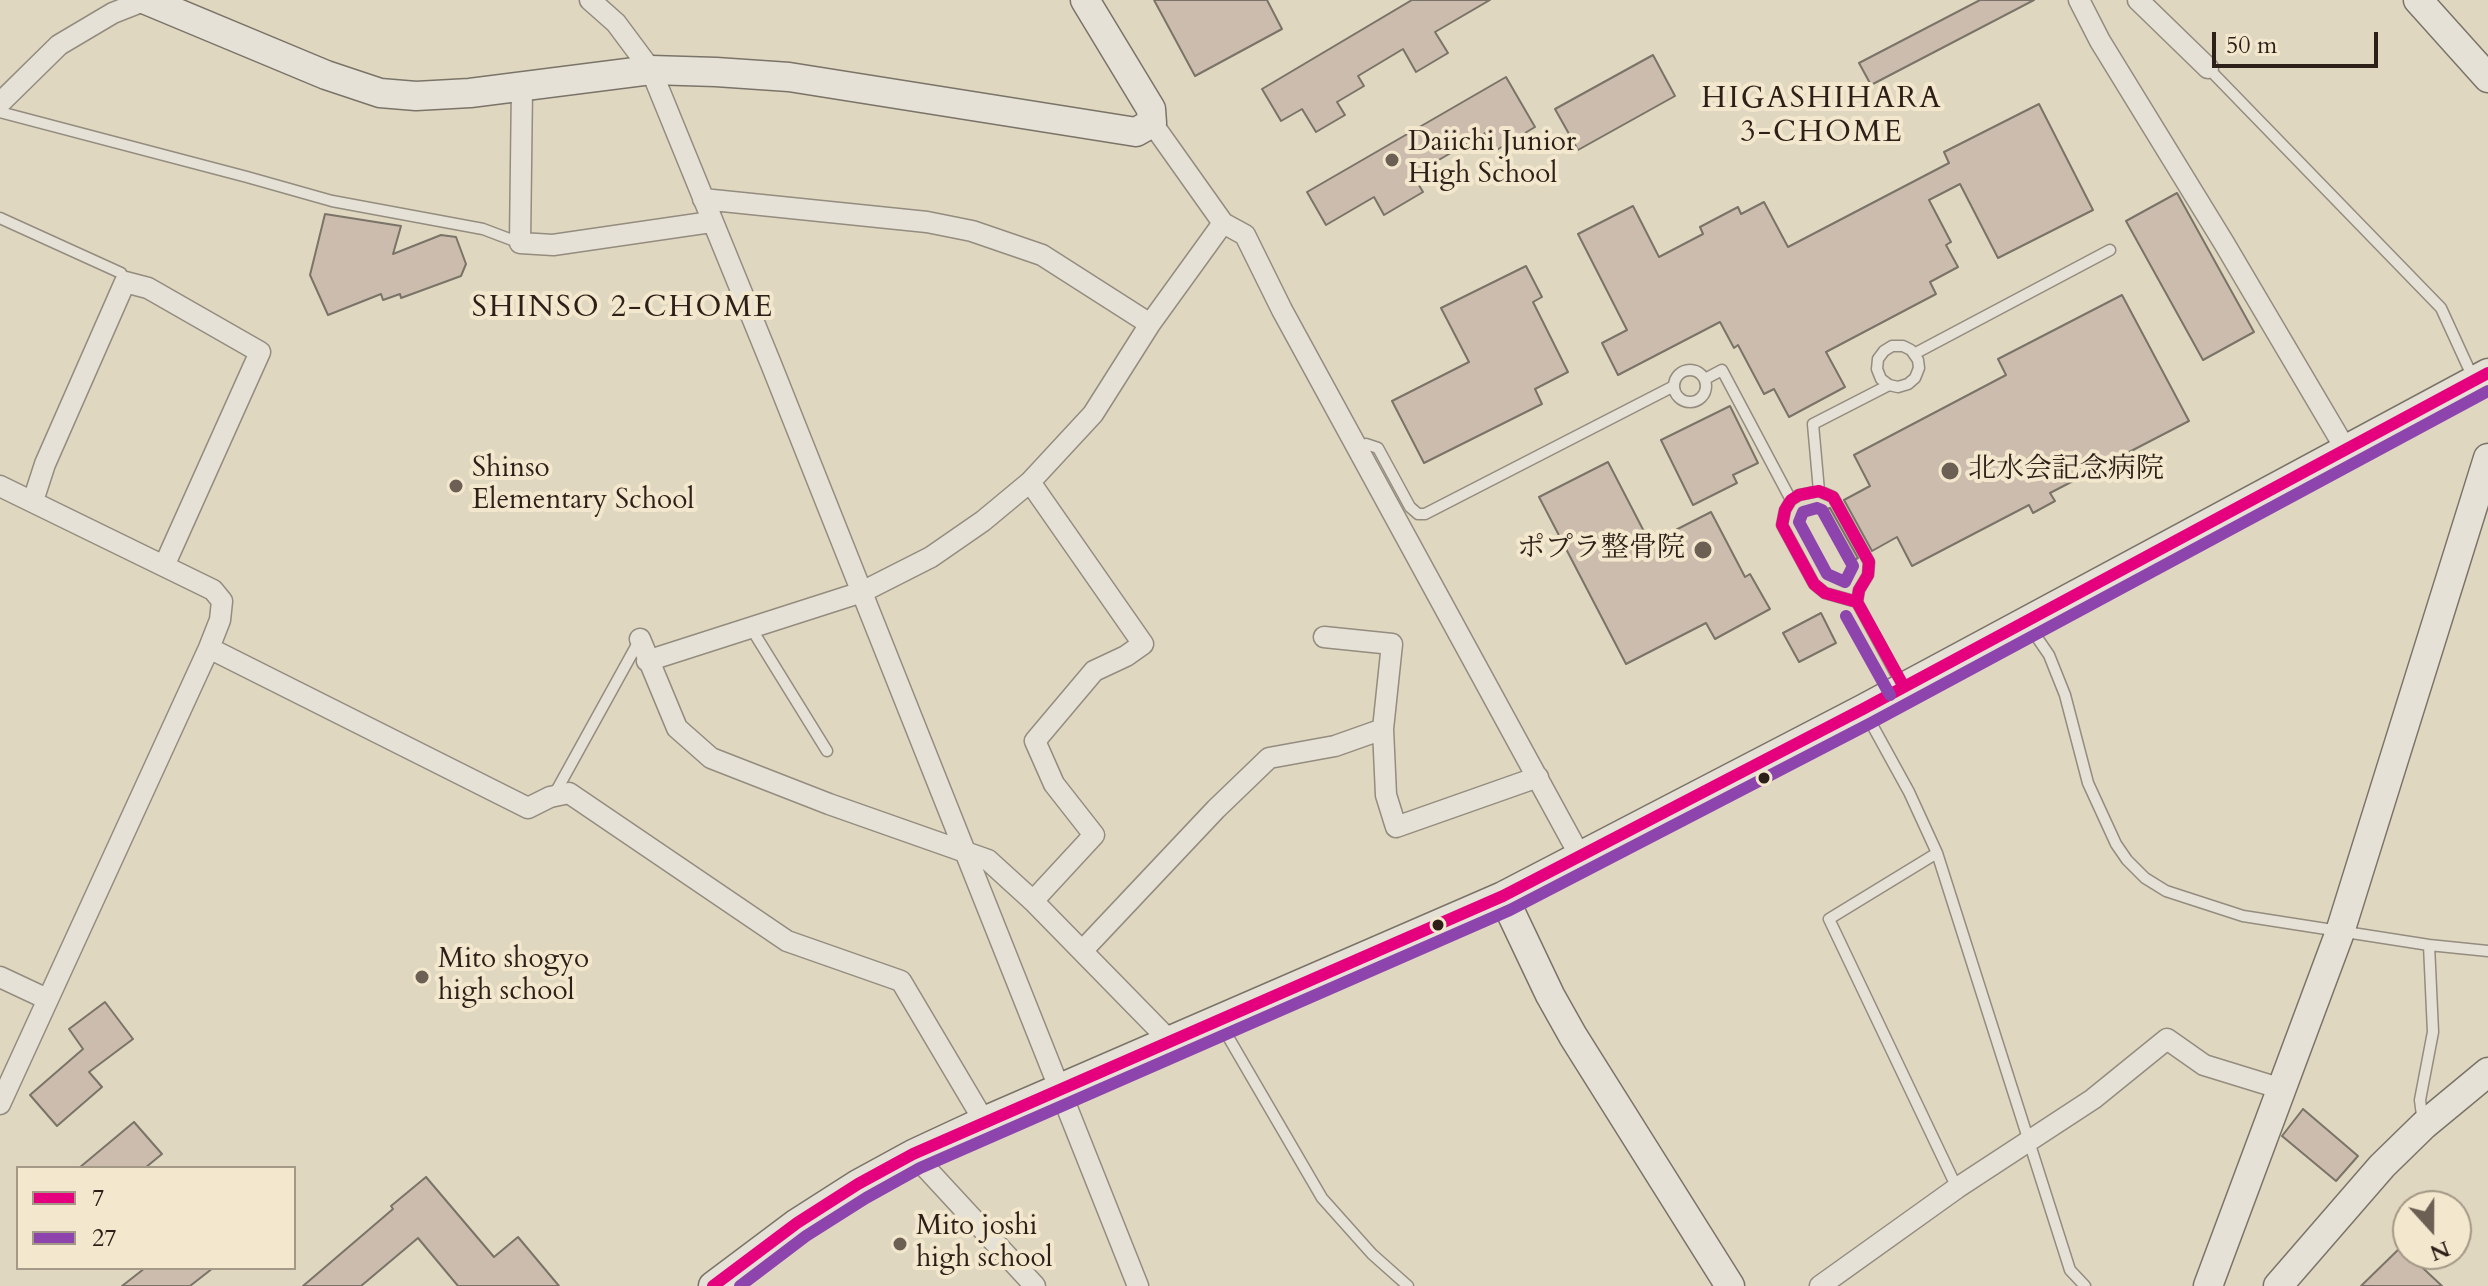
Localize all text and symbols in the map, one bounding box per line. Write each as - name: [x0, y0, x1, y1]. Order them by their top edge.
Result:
- scale bar: [2216, 16, 2382, 66]
- text: 50 m: [2226, 29, 2277, 62]
- district label: HIGASHIHARA 3-CHOME: [1701, 82, 1943, 152]
- place label: Daiichi Junior High School: [1408, 127, 1576, 193]
- marker: Daiichi Junior High School: [1383, 151, 1401, 169]
- district label: SHINSO 2-CHOME: [472, 291, 774, 327]
- place label: Shinso Elementary School: [472, 453, 694, 519]
- place label: 北水会記念病院: [1968, 454, 2164, 488]
- marker: 北水会記念病院: [1939, 460, 1961, 482]
- marker: Shinso Elementary School: [447, 477, 465, 495]
- place label: ポプラ整骨院: [1517, 533, 1685, 567]
- marker: ポプラ整骨院: [1692, 539, 1714, 561]
- unlabelled marker: [1756, 770, 1772, 786]
- unlabelled marker: [1430, 917, 1446, 933]
- place label: Mito shogyo high school: [438, 944, 589, 1010]
- marker: Mito shogyo high school: [413, 968, 431, 986]
- legend: [16, 1166, 296, 1270]
- text: 7: [92, 1182, 104, 1215]
- north arrow: [2392, 1190, 2472, 1270]
- place label: Mito joshi high school: [916, 1211, 1053, 1277]
- text: 27: [92, 1222, 117, 1255]
- text: N: [2426, 1233, 2454, 1268]
- marker: Mito joshi high school: [891, 1235, 909, 1253]

